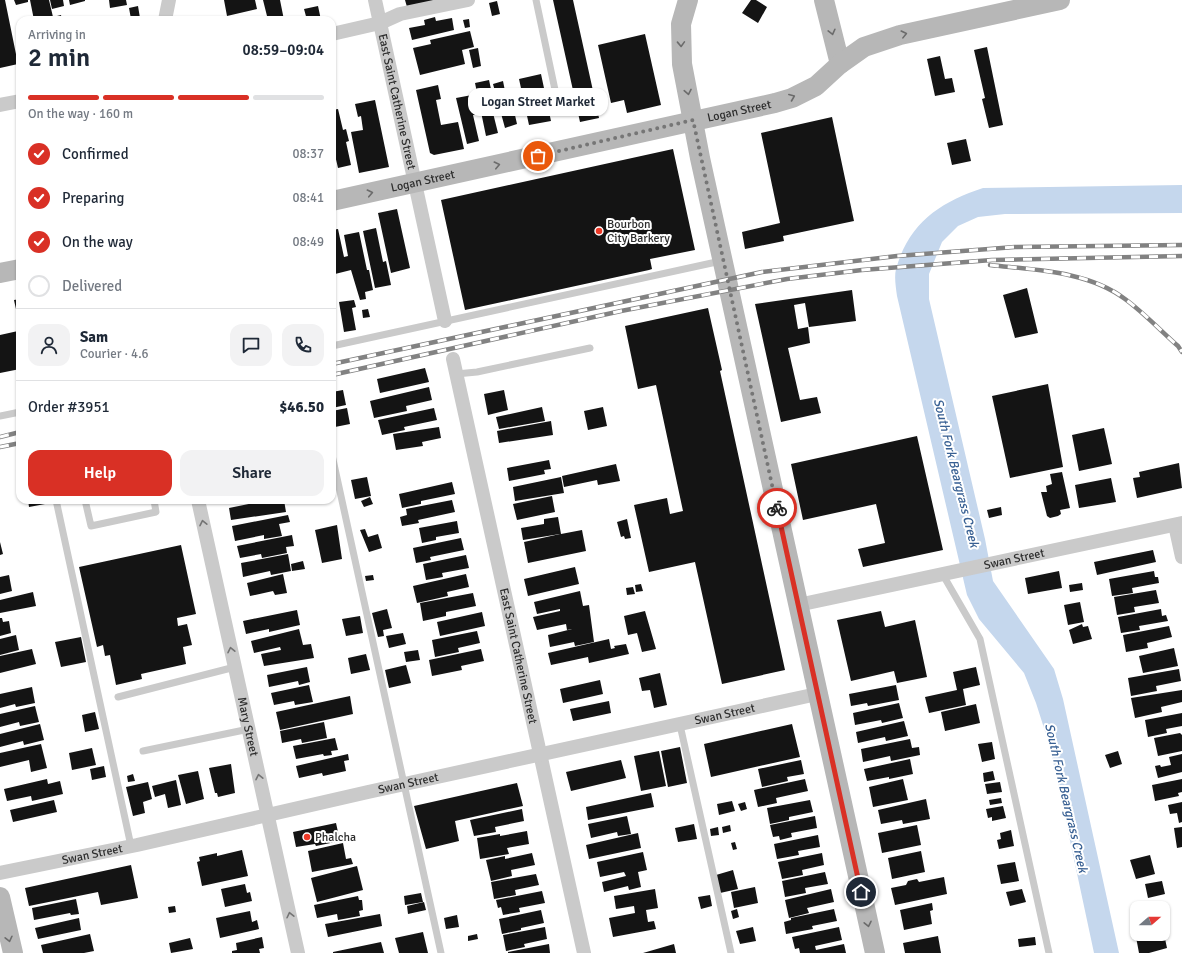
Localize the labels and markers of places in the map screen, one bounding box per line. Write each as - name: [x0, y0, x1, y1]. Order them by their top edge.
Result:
- callout: Logan Street Market: [468, 88, 608, 116]
- pin: [521, 139, 555, 173]
- place label: Bourbon City Barkery: [607, 217, 670, 246]
- marker: Bourbon City Barkery: [594, 226, 604, 236]
- place label: Phalcha: [315, 830, 356, 845]
- marker: Phalcha: [302, 832, 312, 842]
- pin: [844, 875, 878, 909]

